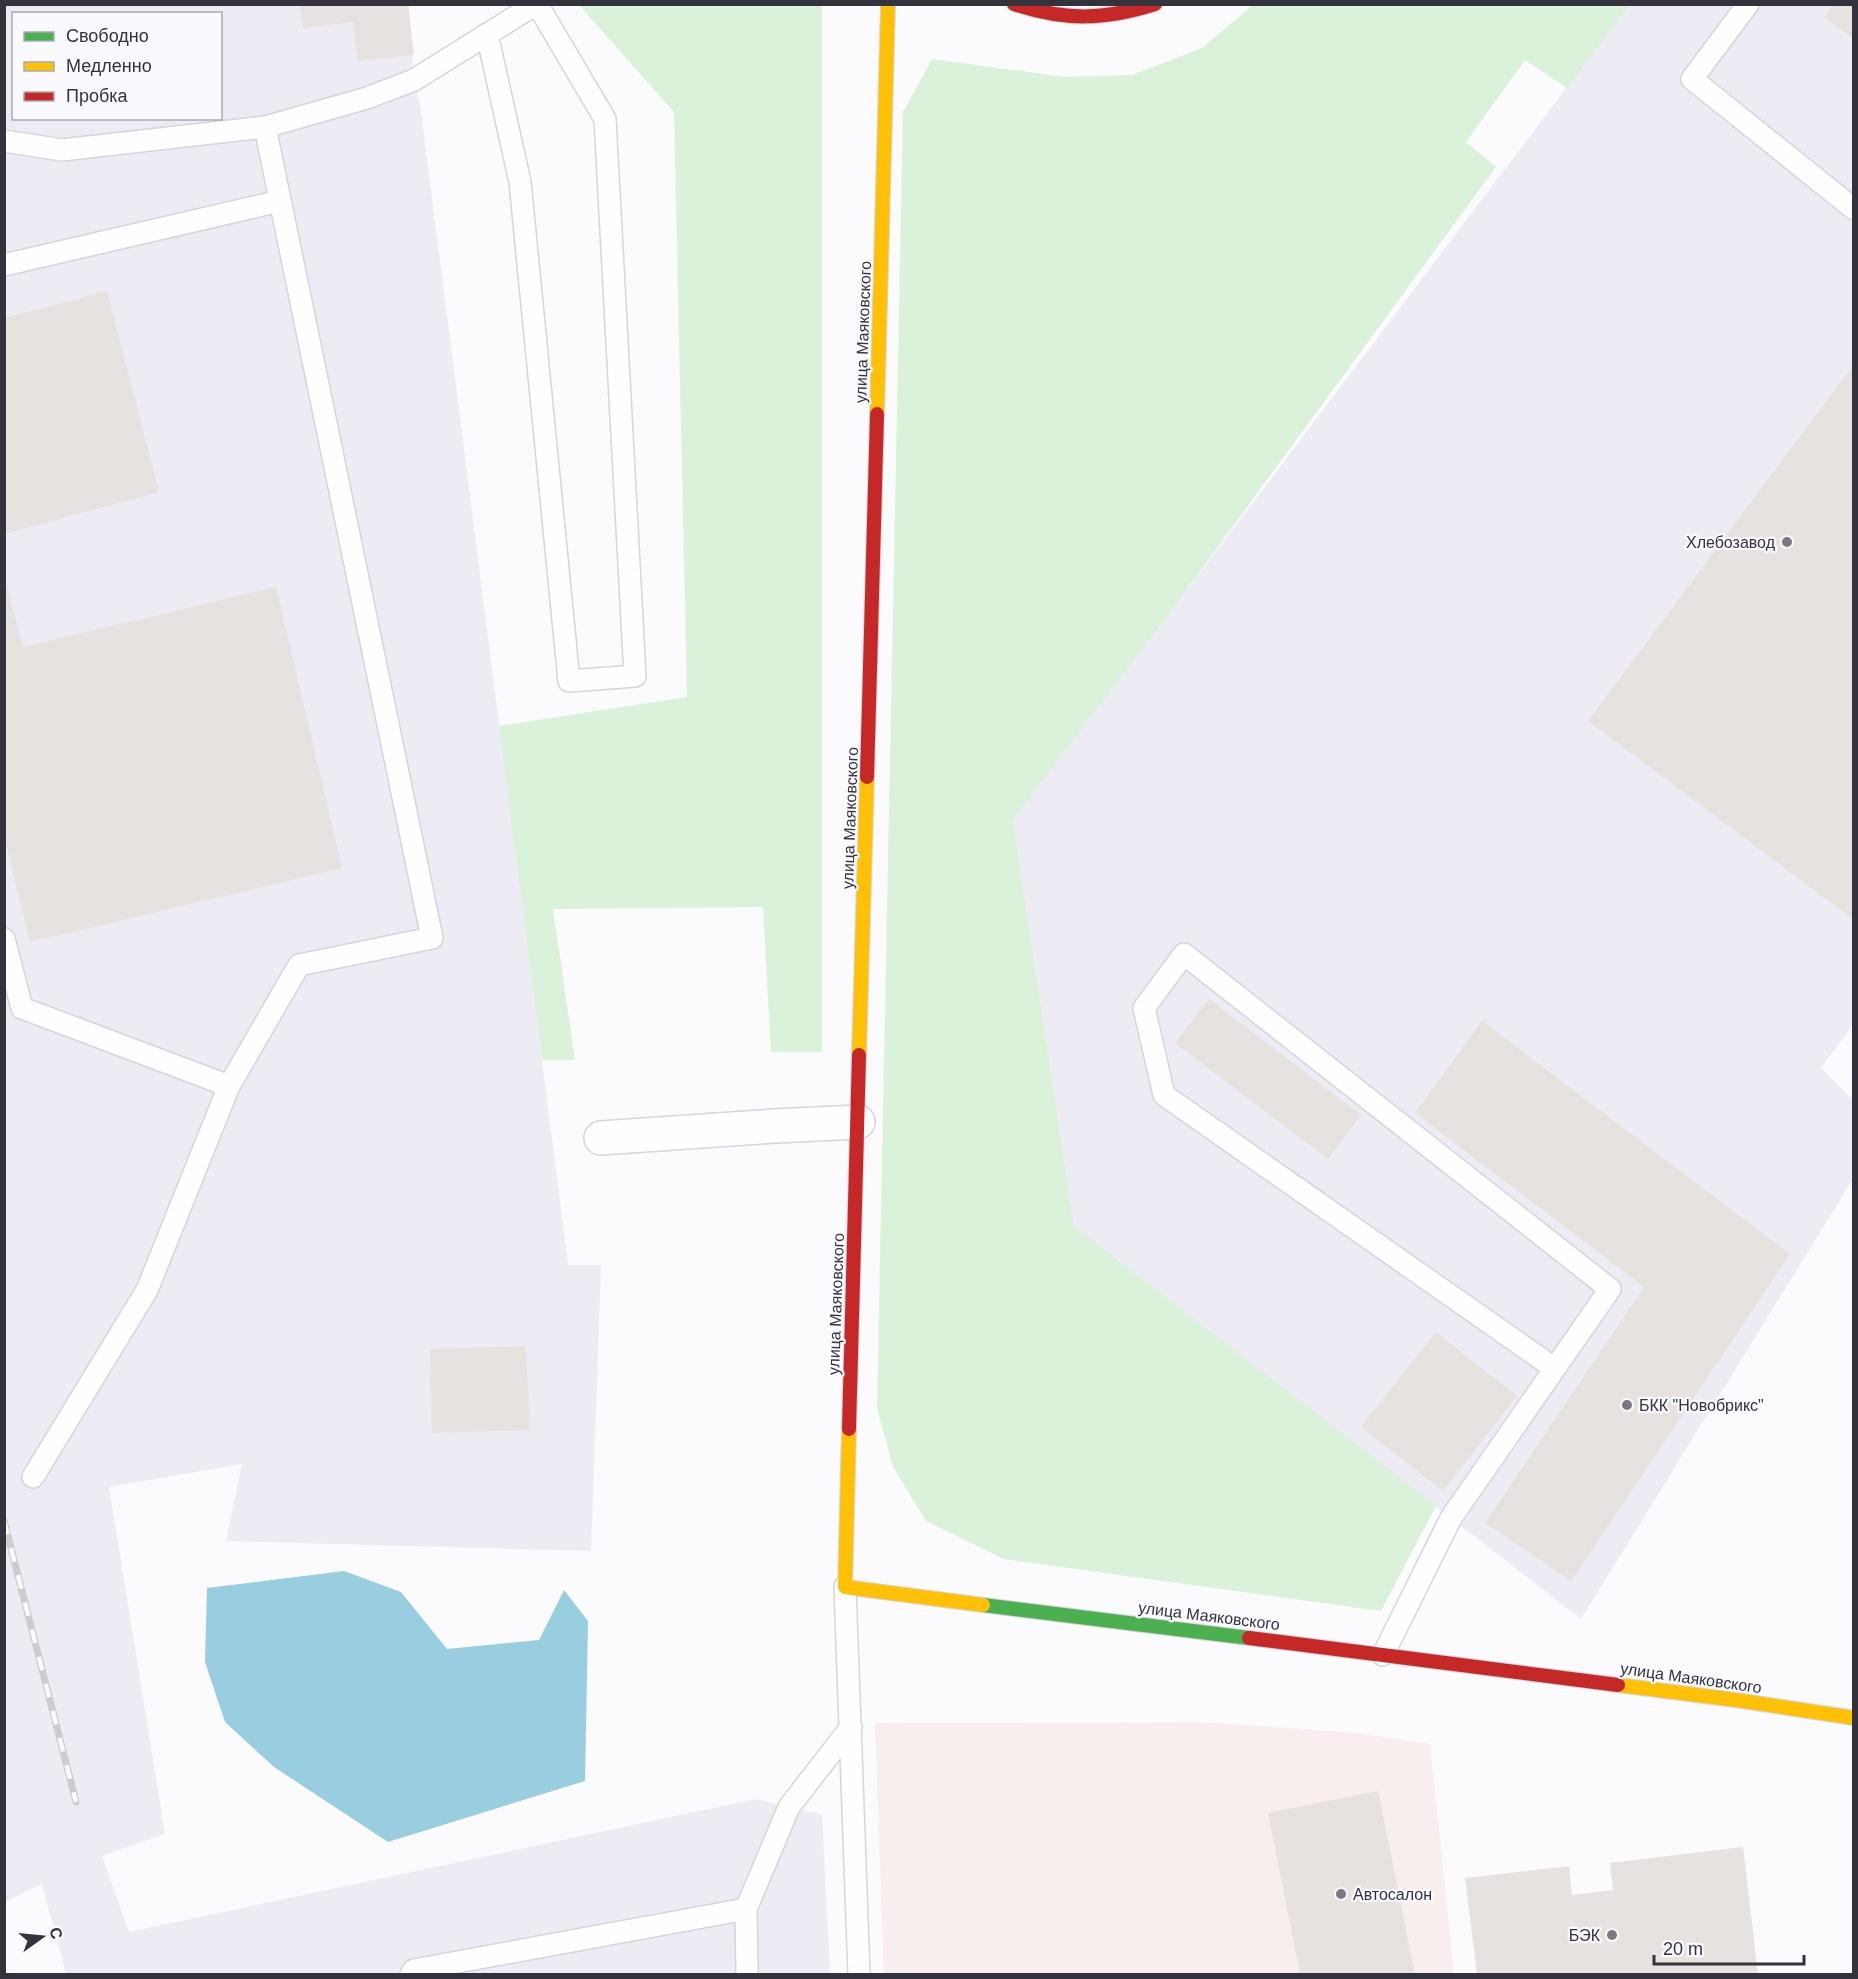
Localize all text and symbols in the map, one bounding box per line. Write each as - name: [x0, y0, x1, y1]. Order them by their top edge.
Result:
- legend: [12, 12, 222, 120]
- text: Свободно: [66, 26, 149, 46]
- text: Медленно: [66, 56, 152, 76]
- text: Пробка: [66, 86, 129, 106]
- street label: улица Маяковского: [852, 260, 874, 403]
- place label: Хлебозавод: [1686, 534, 1776, 551]
- marker: Хлебозавод: [1780, 535, 1794, 549]
- street label: улица Маяковского: [839, 746, 861, 889]
- street label: улица Маяковского: [825, 1232, 847, 1375]
- place label: БКК "Новобрикс": [1639, 1397, 1764, 1414]
- marker: БКК "Новобрикс": [1620, 1398, 1634, 1412]
- street label: улица Маяковского: [1137, 1599, 1281, 1633]
- street label: улица Маяковского: [1619, 1660, 1763, 1696]
- place label: Автосалон: [1353, 1886, 1432, 1903]
- marker: Автосалон: [1334, 1887, 1348, 1901]
- north arrow: [12, 1907, 72, 1967]
- text: С: [46, 1925, 66, 1941]
- place label: БЭК: [1569, 1927, 1601, 1944]
- marker: БЭК: [1605, 1928, 1619, 1942]
- scale bar: [1654, 1928, 1804, 1966]
- text: 20 m: [1663, 1939, 1703, 1959]

